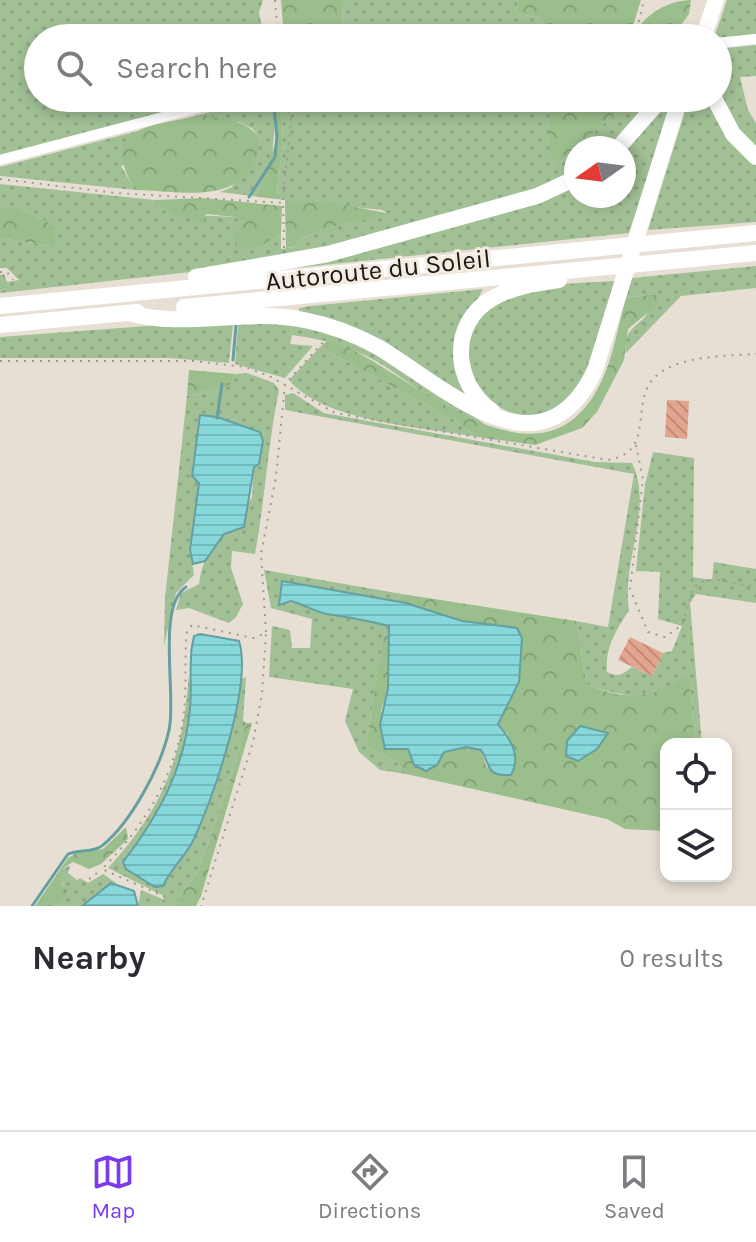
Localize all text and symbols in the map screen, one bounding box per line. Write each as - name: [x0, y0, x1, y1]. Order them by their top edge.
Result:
- search box: [24, 24, 732, 112]
- icon: search: [52, 46, 96, 90]
- text: Search here: [116, 50, 277, 86]
- north arrow: [564, 136, 636, 208]
- street label: Autoroute du Soleil: [264, 243, 492, 297]
- map controls: [660, 738, 732, 882]
- button: locate: [660, 738, 732, 810]
- button: layers: [660, 810, 732, 882]
- text: Nearby: [32, 938, 146, 978]
- text: 0 results: [620, 943, 724, 974]
- tab: Map: [91, 1150, 135, 1224]
- tab: Directions: [318, 1150, 421, 1224]
- tab: Saved: [604, 1150, 665, 1224]

